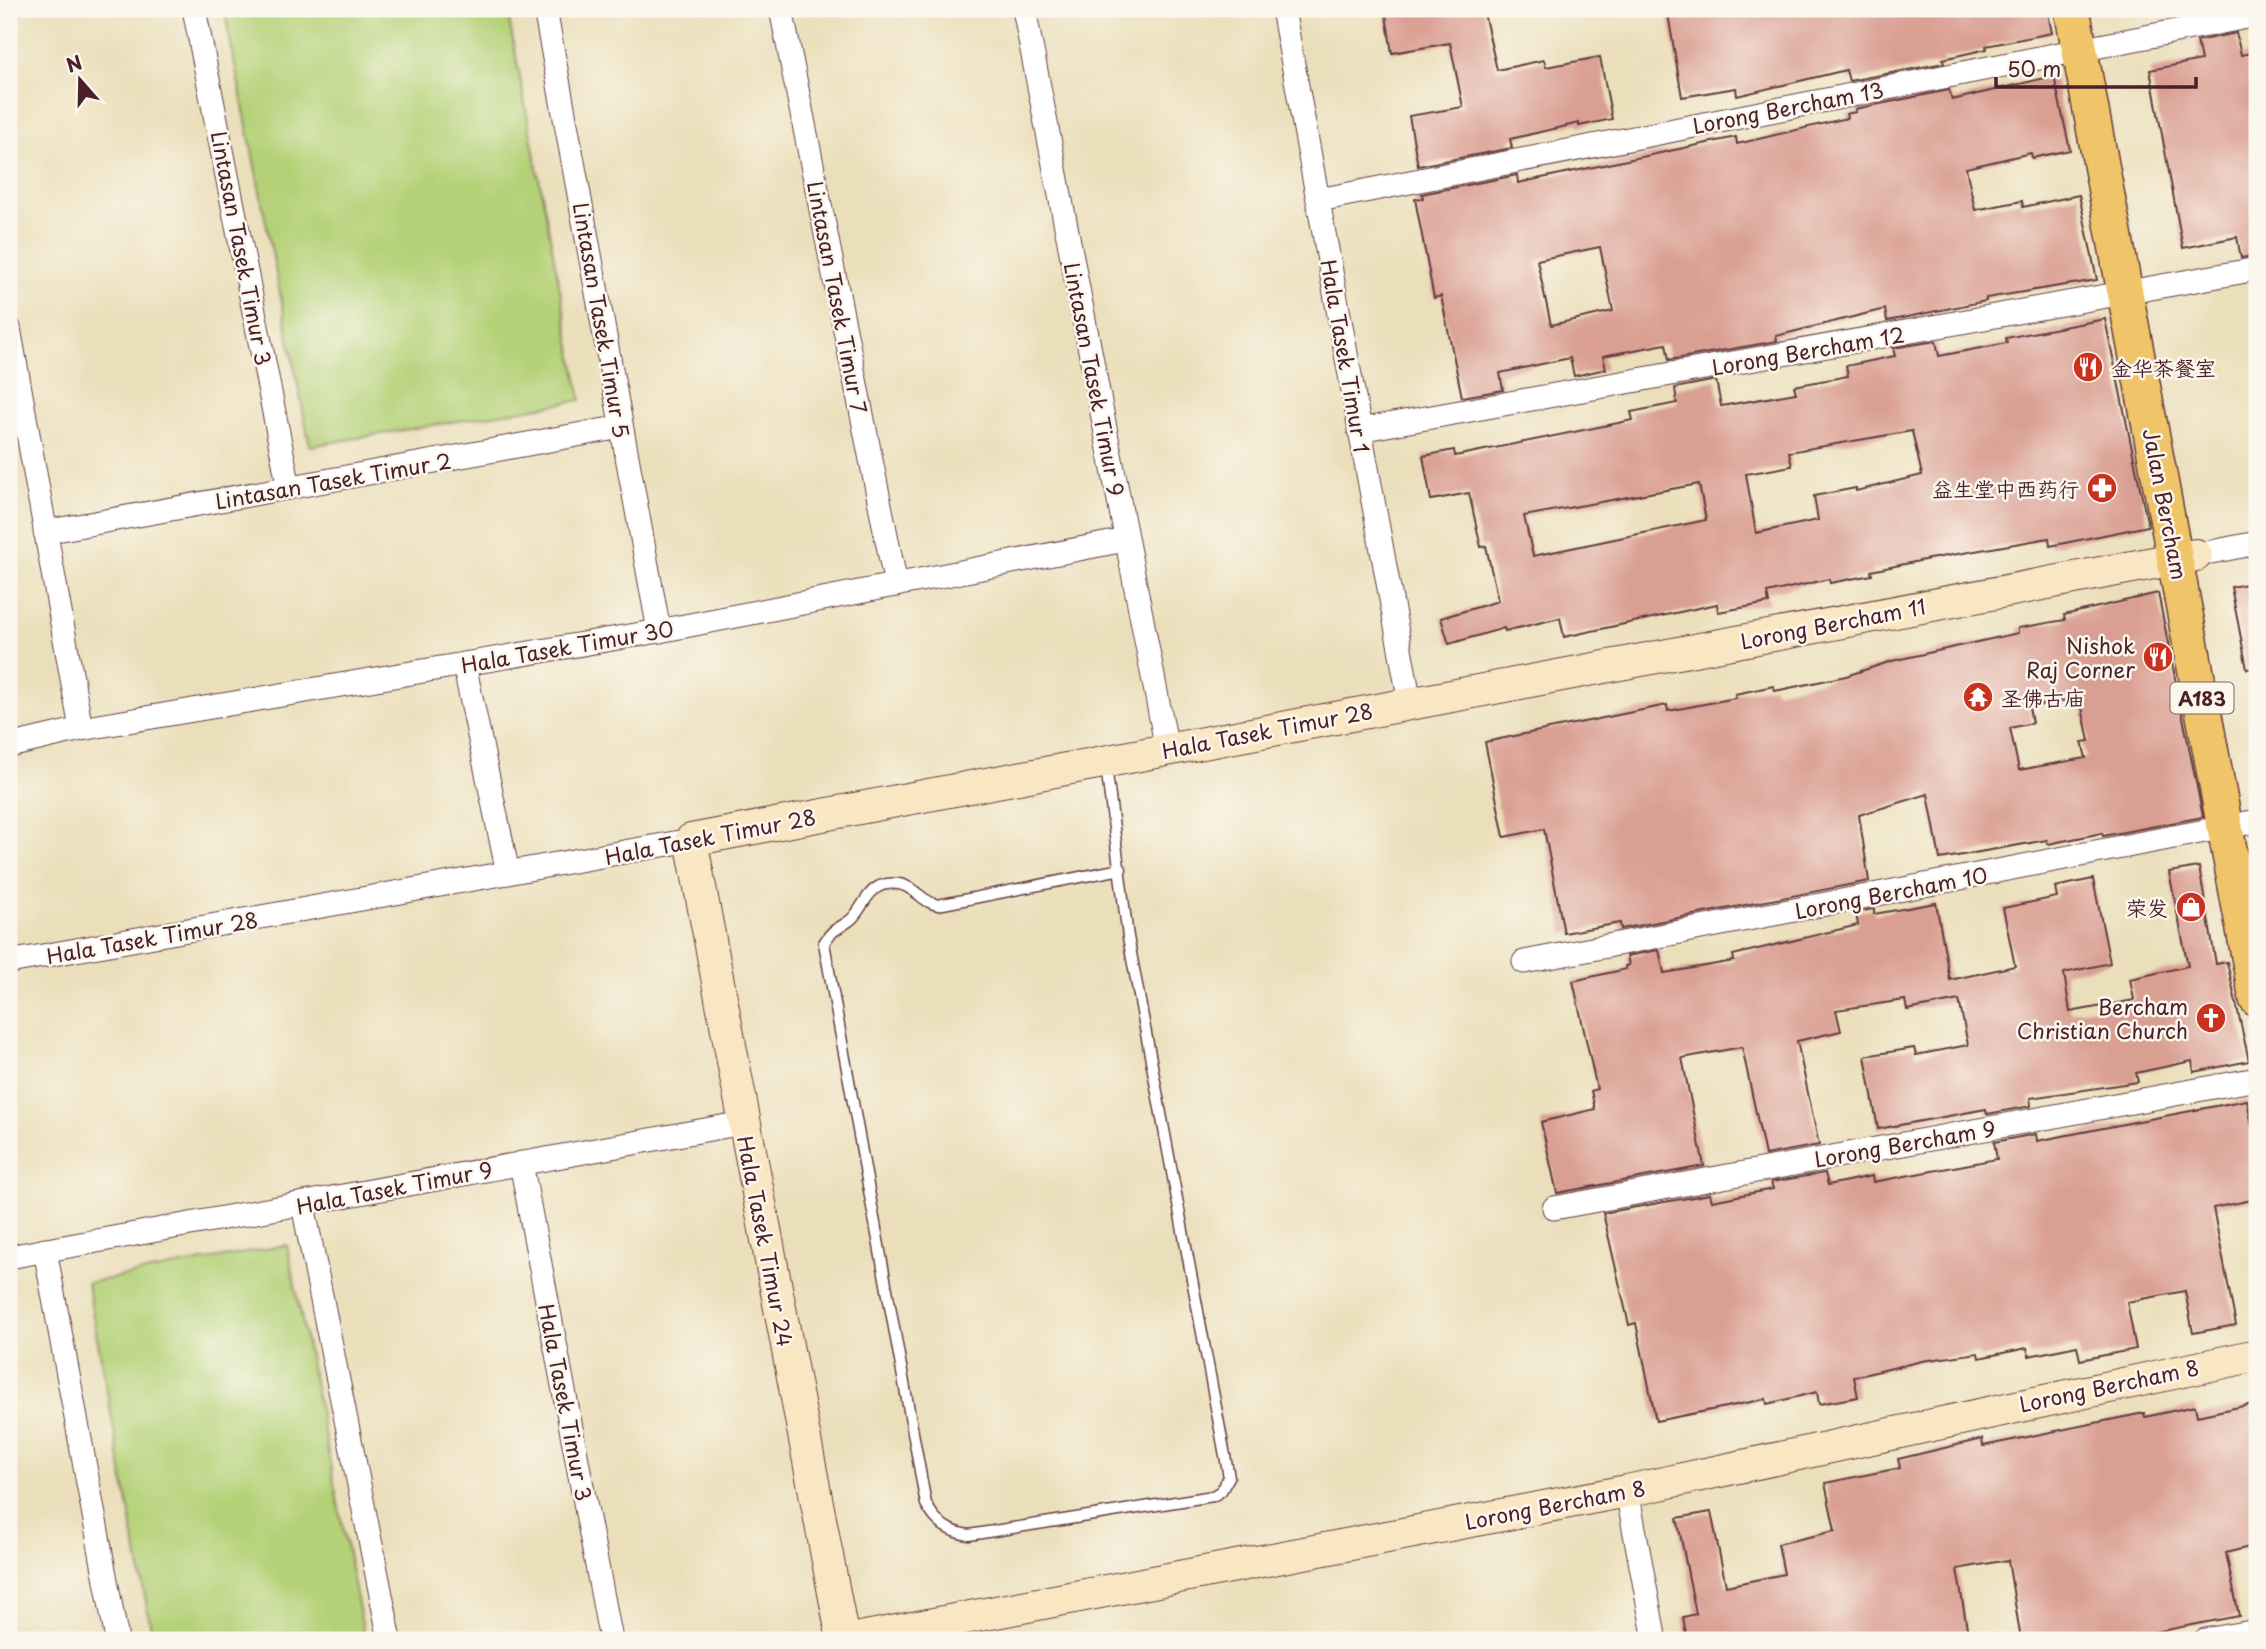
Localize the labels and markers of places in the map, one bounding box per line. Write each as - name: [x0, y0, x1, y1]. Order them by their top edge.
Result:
- restaurant icon: 金华茶餐室: [2071, 350, 2105, 384]
- place label: 金华茶餐室: [2111, 351, 2216, 383]
- pharmacy icon: 益生堂中西药行: [2085, 471, 2119, 505]
- place label: 益生堂中西药行: [1932, 472, 2079, 504]
- place label: Nishok Raj Corner: [2026, 629, 2135, 685]
- restaurant icon: Nishok Raj Corner: [2141, 640, 2175, 674]
- temple icon: 圣佛古庙: [1961, 680, 1995, 714]
- place label: 圣佛古庙: [2001, 681, 2085, 713]
- shop icon: 荣发: [2174, 890, 2208, 924]
- place label: 荣发: [2126, 891, 2168, 923]
- place label: Bercham Christian Church: [2017, 990, 2188, 1046]
- church icon: Bercham Christian Church: [2194, 1001, 2228, 1035]

